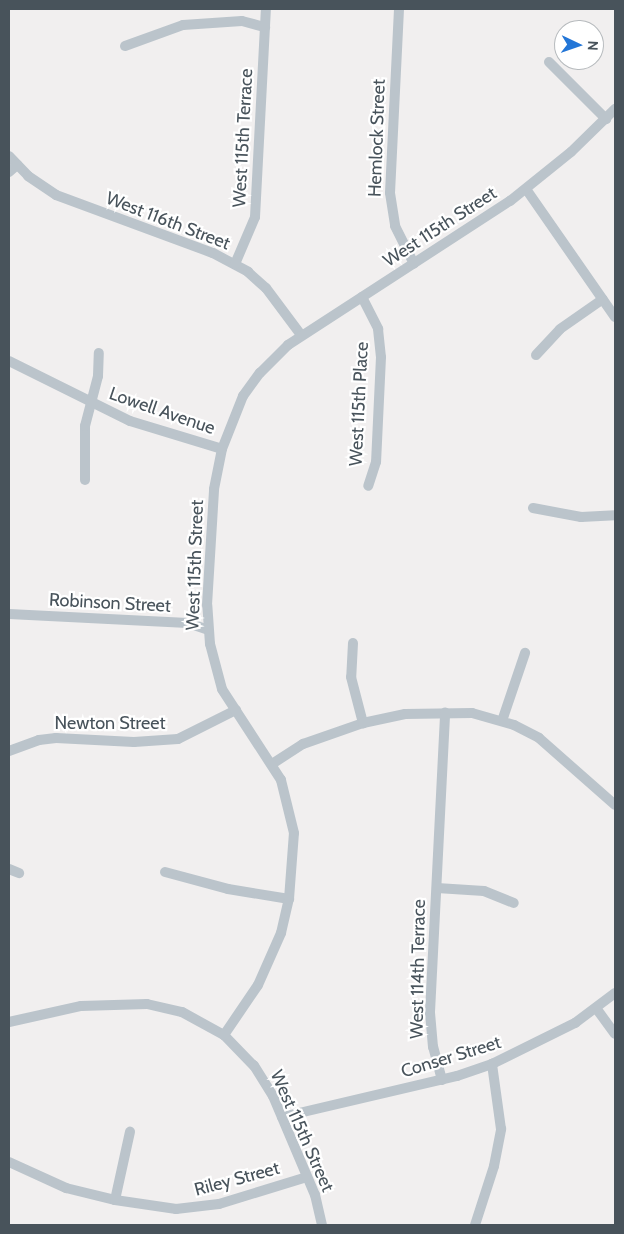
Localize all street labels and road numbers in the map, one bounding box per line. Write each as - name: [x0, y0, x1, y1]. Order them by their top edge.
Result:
- street label: West 115th Terrace: [229, 68, 257, 208]
- street label: Hemlock Street: [364, 79, 390, 197]
- street label: West 115th Street: [379, 182, 501, 272]
- street label: West 116th Street: [103, 187, 233, 255]
- street label: West 115th Place: [345, 341, 373, 467]
- street label: Lowell Avenue: [106, 383, 218, 439]
- street label: West 115th Street: [182, 499, 208, 631]
- street label: Robinson Street: [49, 589, 171, 617]
- street label: Newton Street: [55, 712, 165, 734]
- street label: West 114th Terrace: [406, 899, 430, 1039]
- street label: Conser Street: [398, 1032, 504, 1082]
- street label: West 115th Street: [266, 1067, 338, 1195]
- street label: Riley Street: [192, 1157, 282, 1201]

